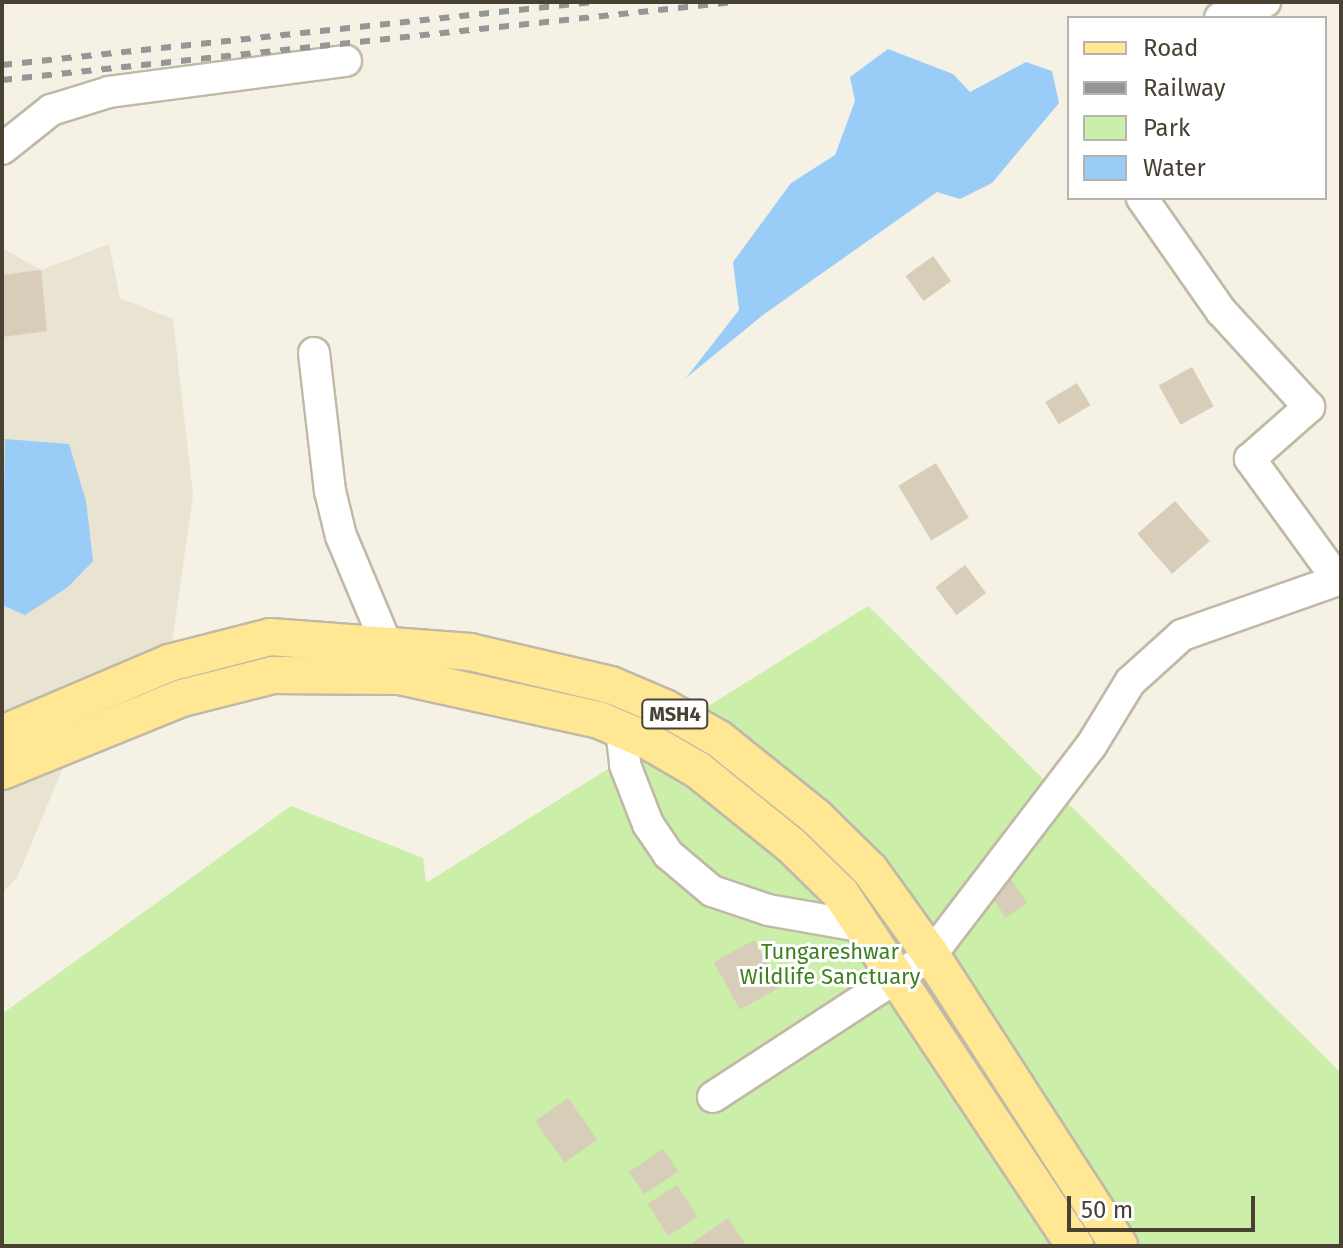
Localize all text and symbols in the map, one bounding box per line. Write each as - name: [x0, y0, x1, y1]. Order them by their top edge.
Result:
- legend: [1067, 16, 1327, 200]
- text: Road: [1143, 34, 1198, 62]
- text: Railway: [1143, 74, 1226, 102]
- text: Park: [1143, 114, 1190, 142]
- text: Water: [1143, 154, 1206, 182]
- road number: MSH4: [641, 698, 709, 730]
- park label: Tungareshwar Wildlife Sanctuary: [740, 938, 920, 990]
- scale bar: [1071, 1180, 1259, 1230]
- text: 50 m: [1081, 1196, 1133, 1224]

